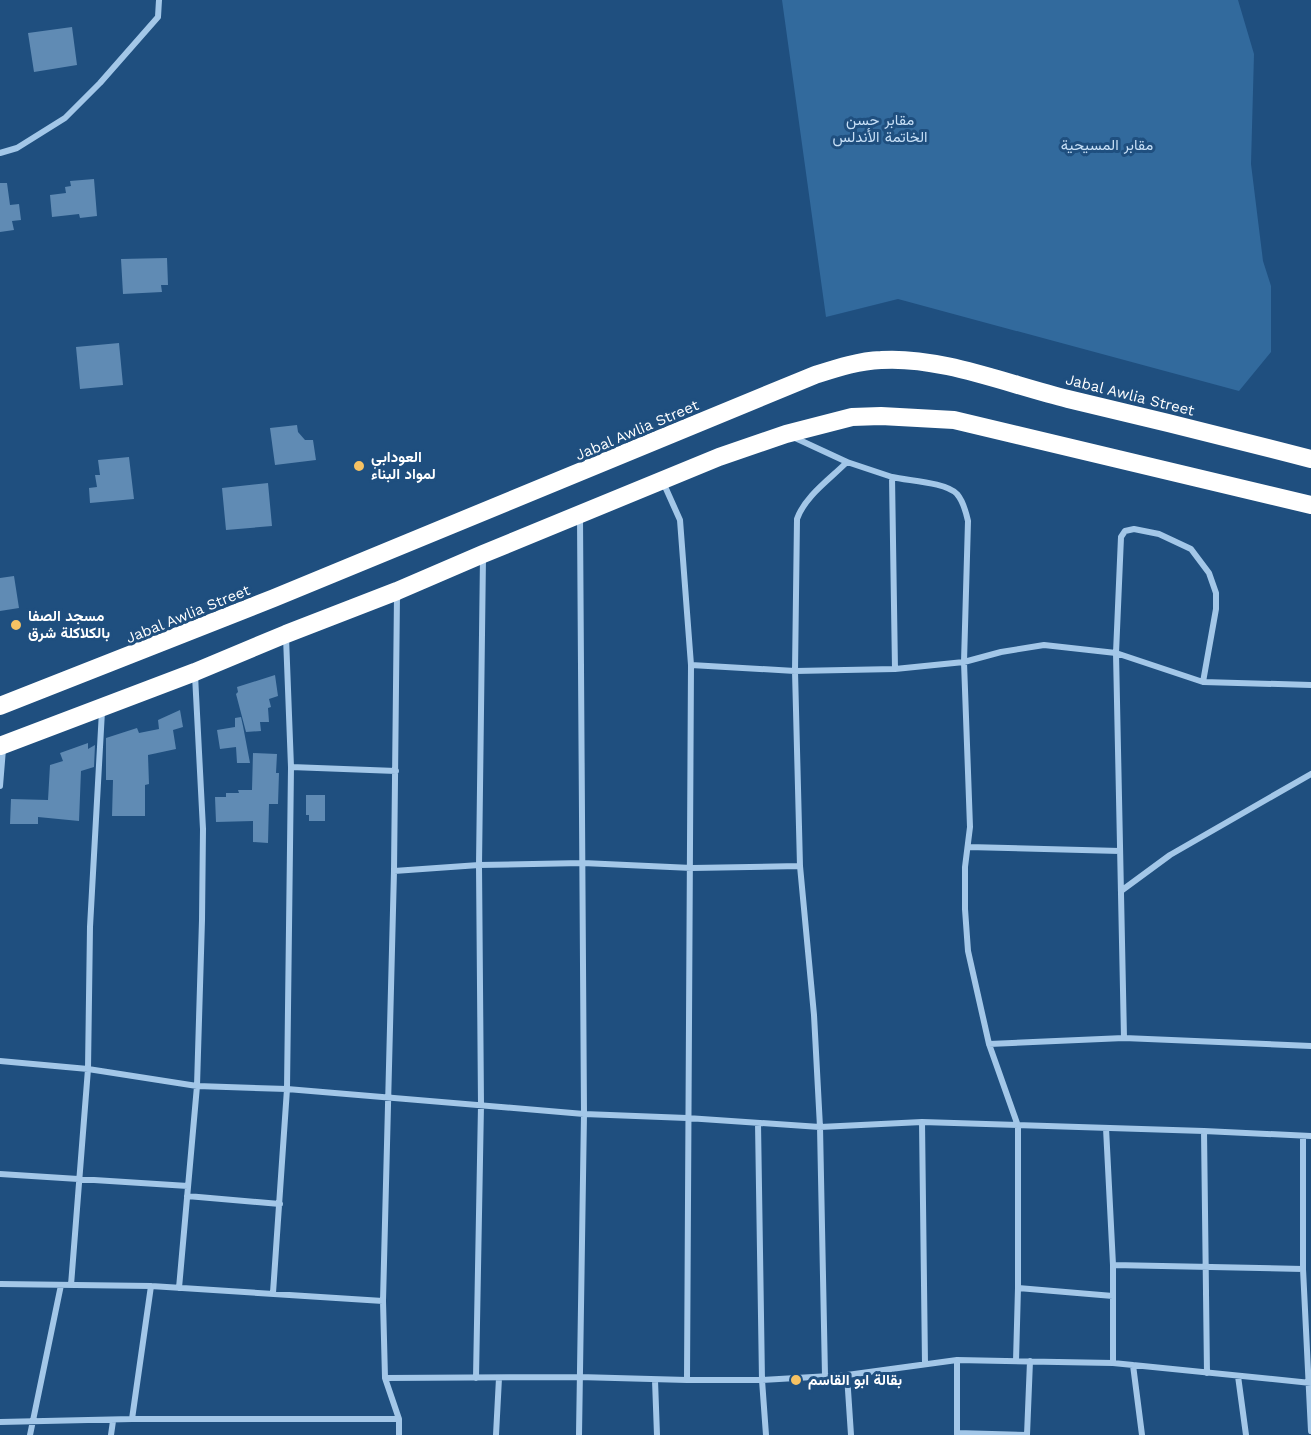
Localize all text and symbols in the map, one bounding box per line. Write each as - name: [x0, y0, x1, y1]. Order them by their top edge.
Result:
- park label: مقابر حسن الخاتمة الأندلس: [832, 111, 928, 147]
- park label: مقابر المسيحية: [1061, 136, 1153, 154]
- street label: Jabal Awlia Street: [1064, 370, 1197, 420]
- street label: Jabal Awlia Street: [573, 396, 702, 464]
- place label: العودابي لمواد البناء: [371, 448, 436, 483]
- marker: العودابي لمواد البناء: [352, 459, 366, 473]
- street label: Jabal Awlia Street: [123, 581, 253, 647]
- place label: مسجد الصفا بالكلاكلة شرق: [28, 607, 110, 642]
- marker: مسجد الصفا بالكلاكلة شرق: [9, 618, 23, 632]
- place label: بقالة ابو القاسم: [808, 1371, 902, 1390]
- marker: بقالة ابو القاسم: [789, 1373, 803, 1387]

